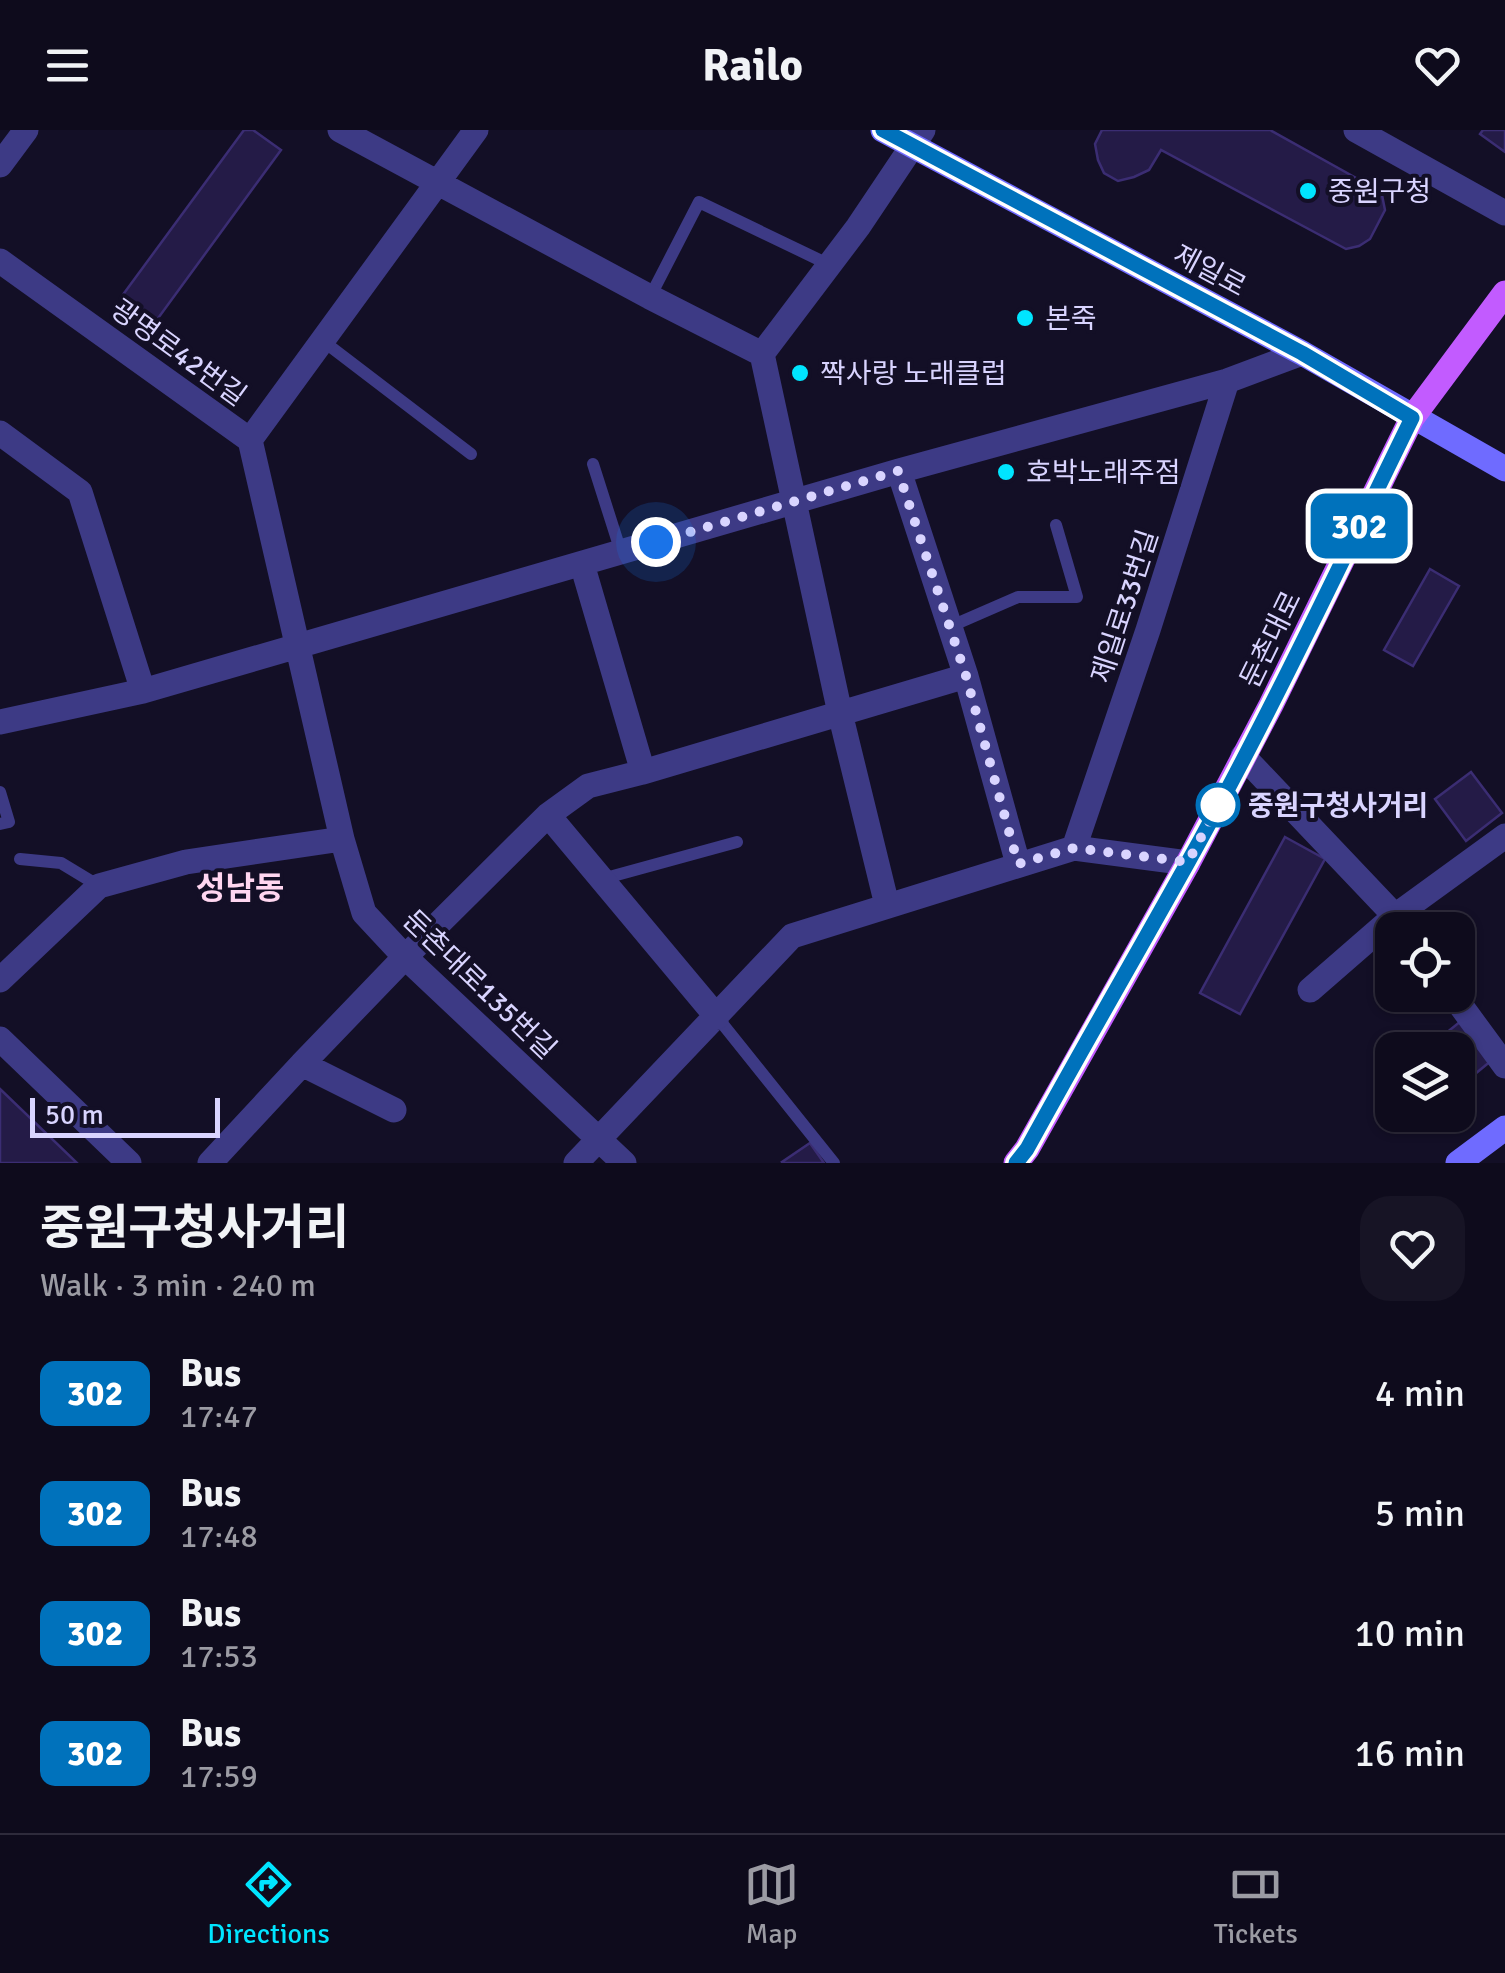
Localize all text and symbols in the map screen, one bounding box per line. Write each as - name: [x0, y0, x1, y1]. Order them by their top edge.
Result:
- icon: menu: [40, 38, 95, 93]
- text: Railo: [702, 38, 803, 93]
- icon: heart: [1410, 38, 1465, 93]
- place label: 중원구청: [1328, 175, 1431, 209]
- marker: 중원구청: [1297, 180, 1319, 202]
- street label: 제일로: [1167, 238, 1252, 304]
- street label: 광명로42번길: [104, 292, 253, 413]
- place label: 본죽: [1045, 302, 1097, 336]
- marker: 본죽: [1014, 307, 1036, 329]
- place label: 짝사랑 노래클럽: [820, 357, 1006, 391]
- marker: 짝사랑 노래클럽: [789, 362, 811, 384]
- place label: 호박노래주점: [1026, 456, 1181, 490]
- marker: 호박노래주점: [995, 461, 1017, 483]
- line badge: 302: [1302, 494, 1416, 558]
- text: 302: [1331, 505, 1387, 548]
- your location: [631, 517, 681, 567]
- street label: 제일로33번길: [1084, 525, 1166, 687]
- street label: 둔촌대로: [1233, 586, 1309, 693]
- marker: 중원구청사거리: [1197, 784, 1239, 826]
- place label: 중원구청사거리: [1248, 789, 1428, 823]
- district label: 성남동: [196, 869, 284, 908]
- street label: 둔촌대로135번길: [396, 903, 563, 1066]
- map controls: [1375, 912, 1475, 1132]
- button: locate: [1375, 912, 1475, 1012]
- button: layers: [1375, 1032, 1475, 1132]
- scale bar: [30, 1093, 220, 1138]
- text: 50 m: [45, 1098, 104, 1132]
- button: heart: [1360, 1196, 1465, 1301]
- text: 중원구청사거리: [40, 1199, 349, 1258]
- text: Walk · 3 min · 240 m: [40, 1266, 316, 1305]
- text: Bus: [180, 1350, 241, 1397]
- text: 4 min: [1375, 1370, 1465, 1417]
- text: 302: [67, 1372, 123, 1415]
- text: 17:47: [180, 1397, 258, 1436]
- text: Bus: [180, 1470, 241, 1517]
- text: 5 min: [1375, 1490, 1465, 1537]
- text: 302: [67, 1492, 123, 1535]
- text: 17:48: [180, 1517, 258, 1556]
- text: Bus: [180, 1590, 241, 1637]
- text: 10 min: [1354, 1610, 1465, 1657]
- text: 302: [67, 1612, 123, 1655]
- text: 17:53: [180, 1637, 258, 1676]
- text: Bus: [180, 1710, 241, 1757]
- text: 16 min: [1354, 1730, 1465, 1777]
- text: 302: [67, 1732, 123, 1775]
- text: 17:59: [180, 1757, 258, 1796]
- tab: Directions: [207, 1857, 330, 1951]
- tab: Map: [744, 1857, 799, 1951]
- tab: Tickets: [1214, 1857, 1298, 1951]

